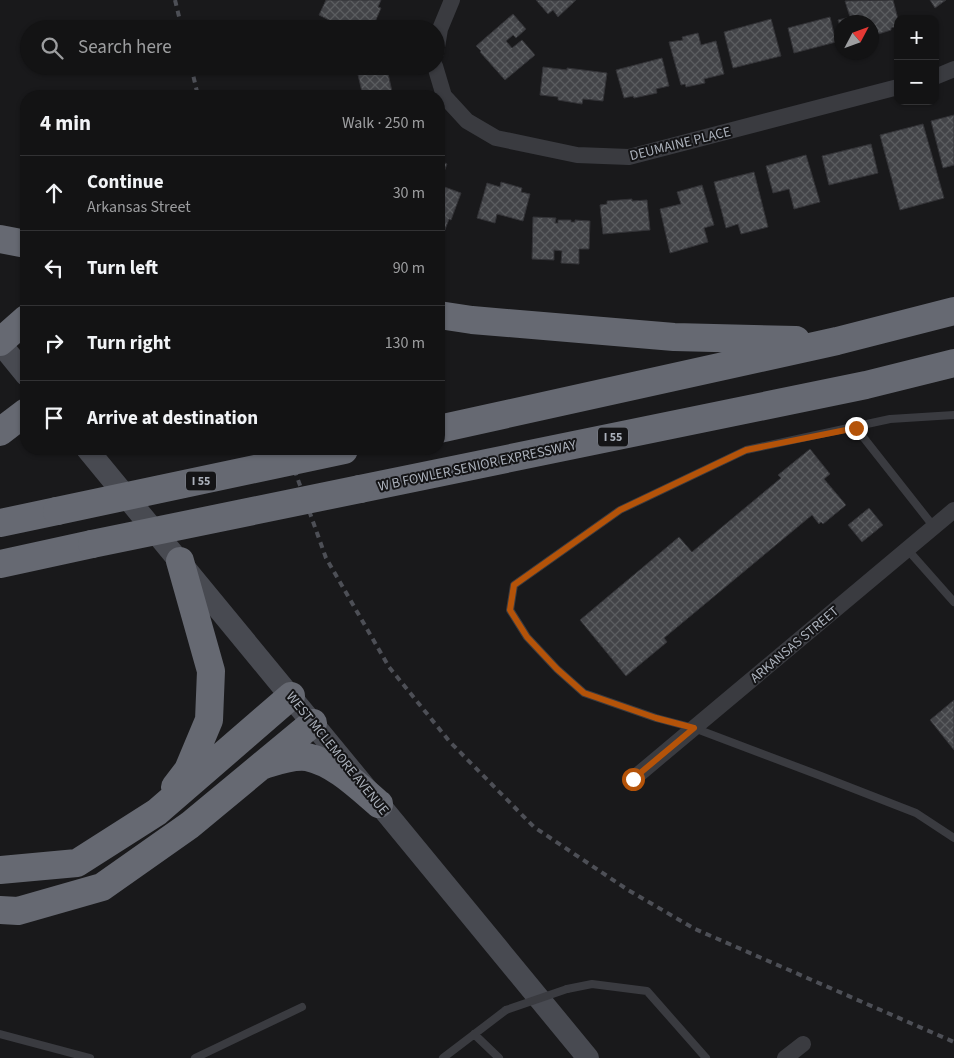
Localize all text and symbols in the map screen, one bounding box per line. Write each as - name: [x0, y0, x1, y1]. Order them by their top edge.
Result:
- north arrow: [834, 15, 879, 60]
- map controls: [894, 15, 939, 105]
- button: +: [894, 15, 939, 60]
- search box: [20, 20, 445, 75]
- icon: search: [38, 34, 66, 62]
- text: Search here: [78, 34, 172, 61]
- button: −: [894, 60, 939, 105]
- text: 4 min: [40, 108, 91, 138]
- text: Walk · 250 m: [342, 112, 425, 134]
- street label: DEUMAINE PLACE: [628, 122, 733, 166]
- text: Continue: [87, 169, 164, 196]
- icon: ahead: [40, 179, 68, 207]
- text: 30 m: [393, 182, 425, 204]
- text: Arkansas Street: [87, 196, 191, 218]
- icon: left: [40, 254, 68, 282]
- text: Turn left: [87, 255, 158, 282]
- text: 90 m: [393, 257, 425, 279]
- icon: right: [40, 329, 68, 357]
- text: Turn right: [87, 330, 171, 357]
- text: 130 m: [385, 332, 425, 354]
- icon: arrive: [40, 404, 68, 432]
- text: Arrive at destination: [87, 405, 258, 432]
- route end: [845, 417, 868, 440]
- road number: I 55: [598, 428, 628, 447]
- street label: W B FOWLER SENIOR EXPRESSWAY: [376, 435, 578, 497]
- road number: I 55: [186, 472, 216, 491]
- street label: ARKANSAS STREET: [746, 601, 844, 688]
- street label: WEST MCLEMORE AVENUE: [281, 688, 393, 820]
- route start: [622, 768, 645, 791]

